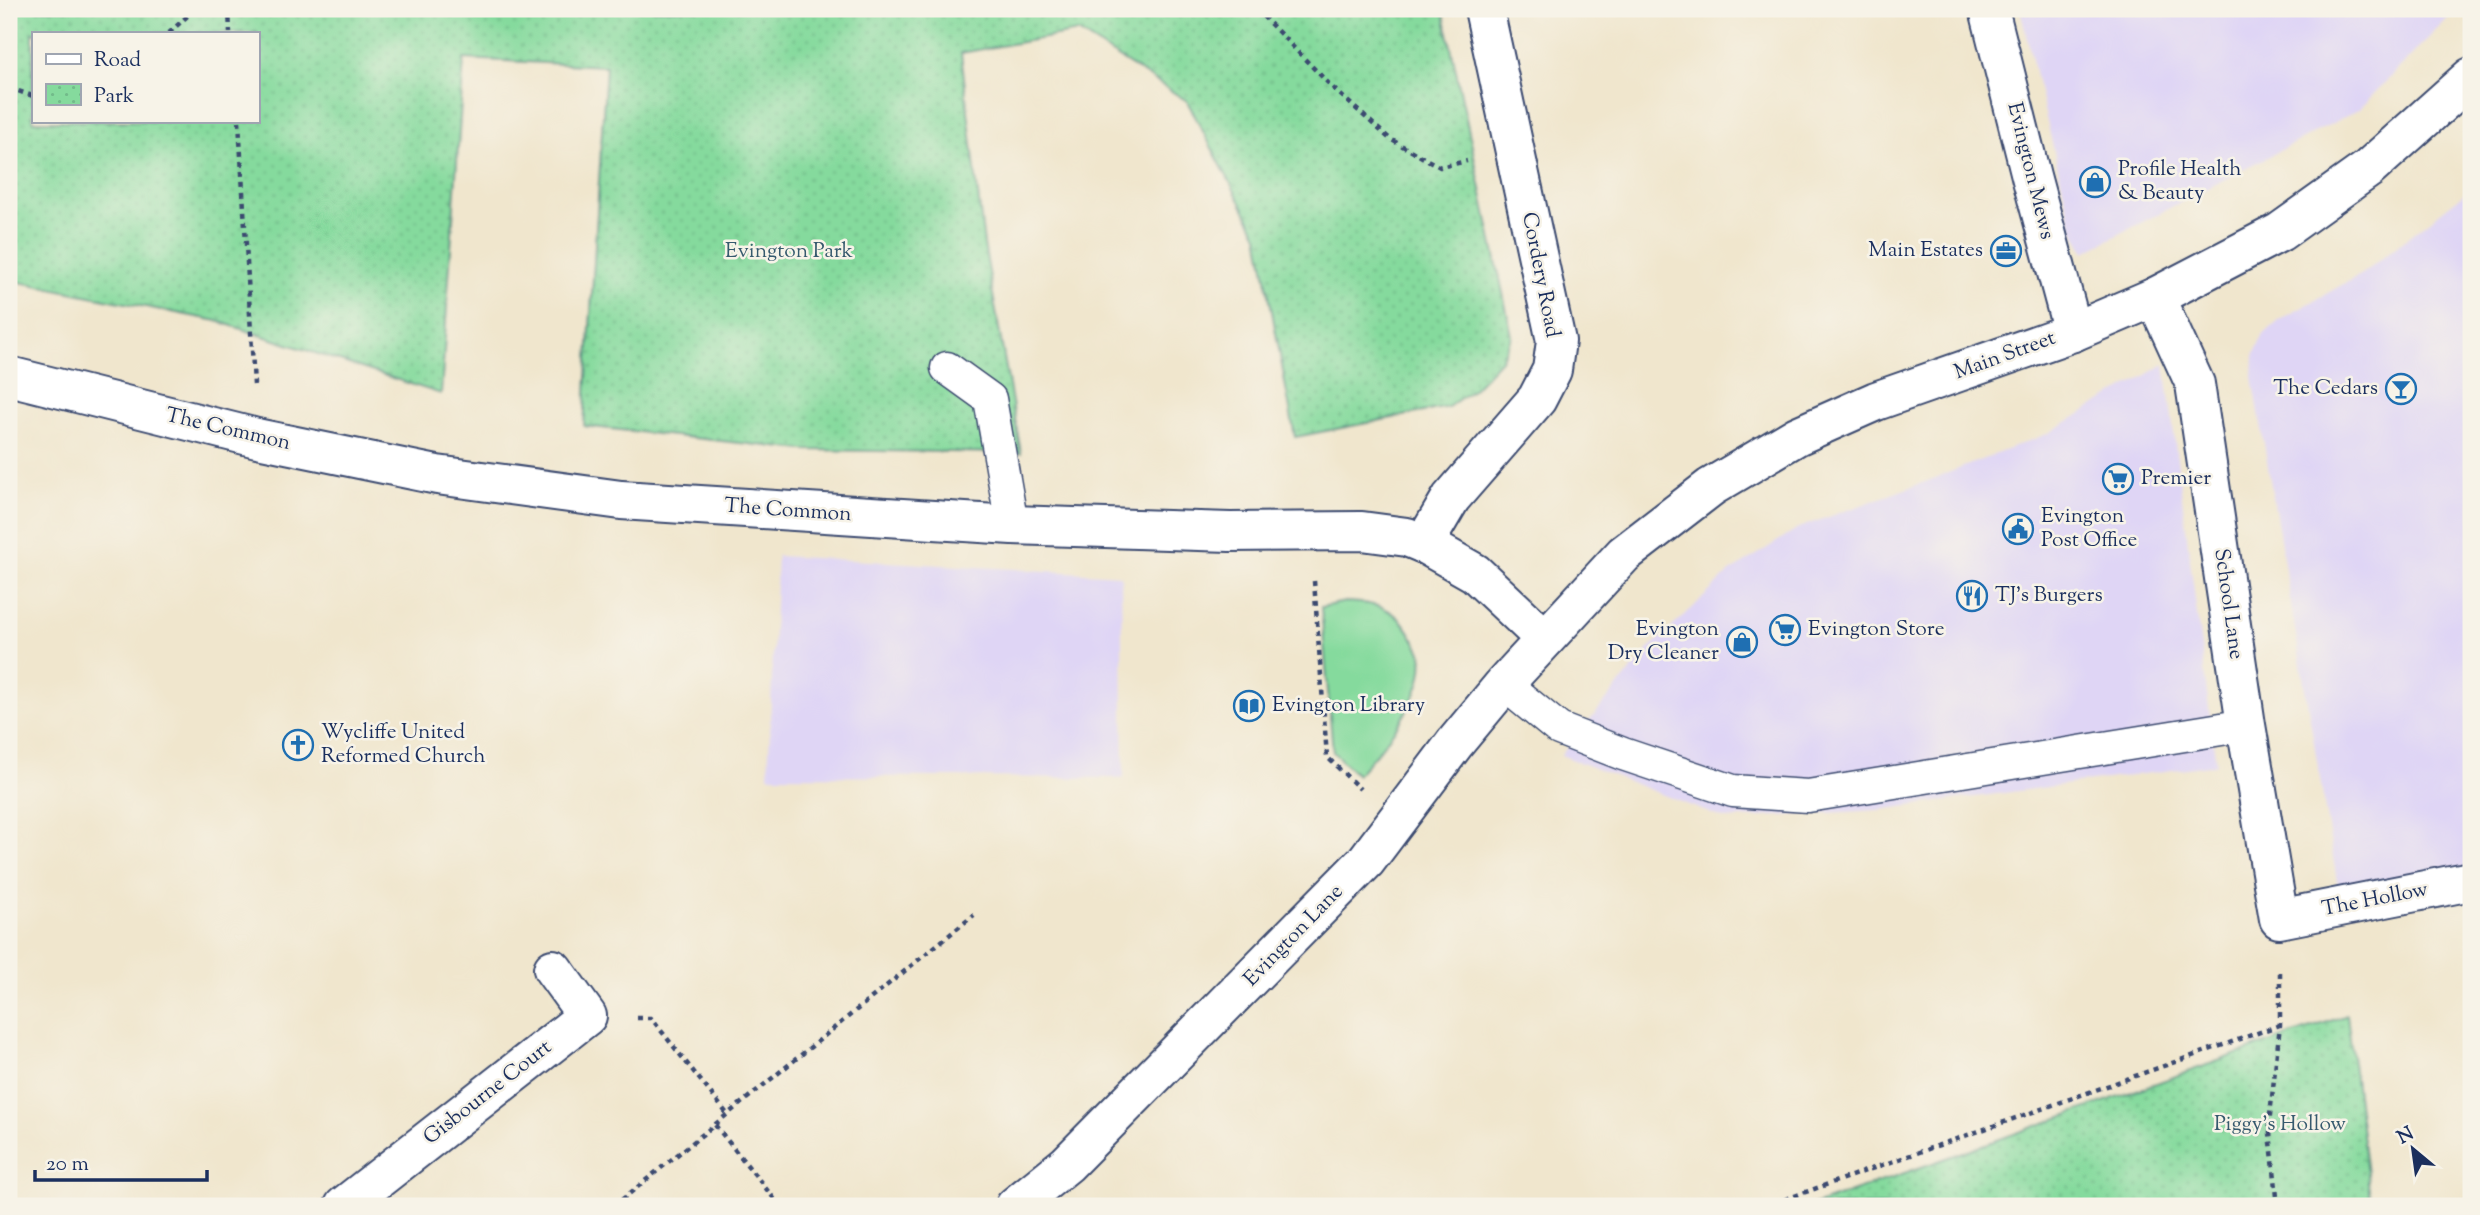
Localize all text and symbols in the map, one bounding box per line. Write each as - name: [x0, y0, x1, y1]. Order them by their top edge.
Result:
- legend: [32, 32, 259, 122]
- text: Road: [94, 46, 141, 76]
- text: Park: [94, 82, 135, 112]
- street label: Evington Mews: [1999, 99, 2061, 243]
- place label: Profile Health & Beauty: [2118, 155, 2241, 209]
- shop icon: Profile Health & Beauty: [2078, 165, 2112, 199]
- street label: Cordery Road: [1513, 210, 1567, 340]
- office icon: Main Estates: [1989, 234, 2023, 268]
- place label: Main Estates: [1868, 236, 1983, 266]
- park label: Evington Park: [725, 237, 853, 267]
- street label: Main Street: [1950, 324, 2060, 388]
- bar icon: The Cedars: [2384, 372, 2418, 406]
- place label: The Cedars: [2273, 374, 2378, 404]
- street label: The Common: [163, 401, 293, 459]
- supermarket icon: Premier: [2101, 462, 2135, 496]
- place label: Premier: [2141, 464, 2211, 494]
- street label: The Common: [723, 492, 853, 530]
- place label: Evington Post Office: [2041, 502, 2137, 556]
- public building icon: Evington Post Office: [2001, 512, 2035, 546]
- street label: School Lane: [2205, 547, 2251, 661]
- restaurant icon: TJ's Burgers: [1955, 579, 1989, 613]
- place label: TJ's Burgers: [1995, 581, 2103, 611]
- supermarket icon: Evington Store: [1768, 613, 1802, 647]
- place label: Evington Dry Cleaner: [1608, 615, 1719, 669]
- place label: Evington Store: [1808, 615, 1944, 645]
- shop icon: Evington Dry Cleaner: [1725, 625, 1759, 659]
- library icon: Evington Library: [1232, 689, 1266, 723]
- place label: Evington Library: [1272, 691, 1426, 721]
- place label: Wycliffe United Reformed Church: [321, 718, 485, 772]
- church icon: Wycliffe United Reformed Church: [281, 728, 315, 762]
- street label: The Hollow: [2320, 875, 2431, 925]
- street label: Evington Lane: [1237, 878, 1351, 994]
- street label: Gisbourne Court: [417, 1033, 559, 1153]
- park label: Piggy's Hollow: [2214, 1110, 2346, 1140]
- north arrow: [2378, 1114, 2448, 1184]
- text: N: [2393, 1121, 2419, 1152]
- scale bar: [35, 1138, 206, 1182]
- text: 20 m: [46, 1150, 89, 1180]

